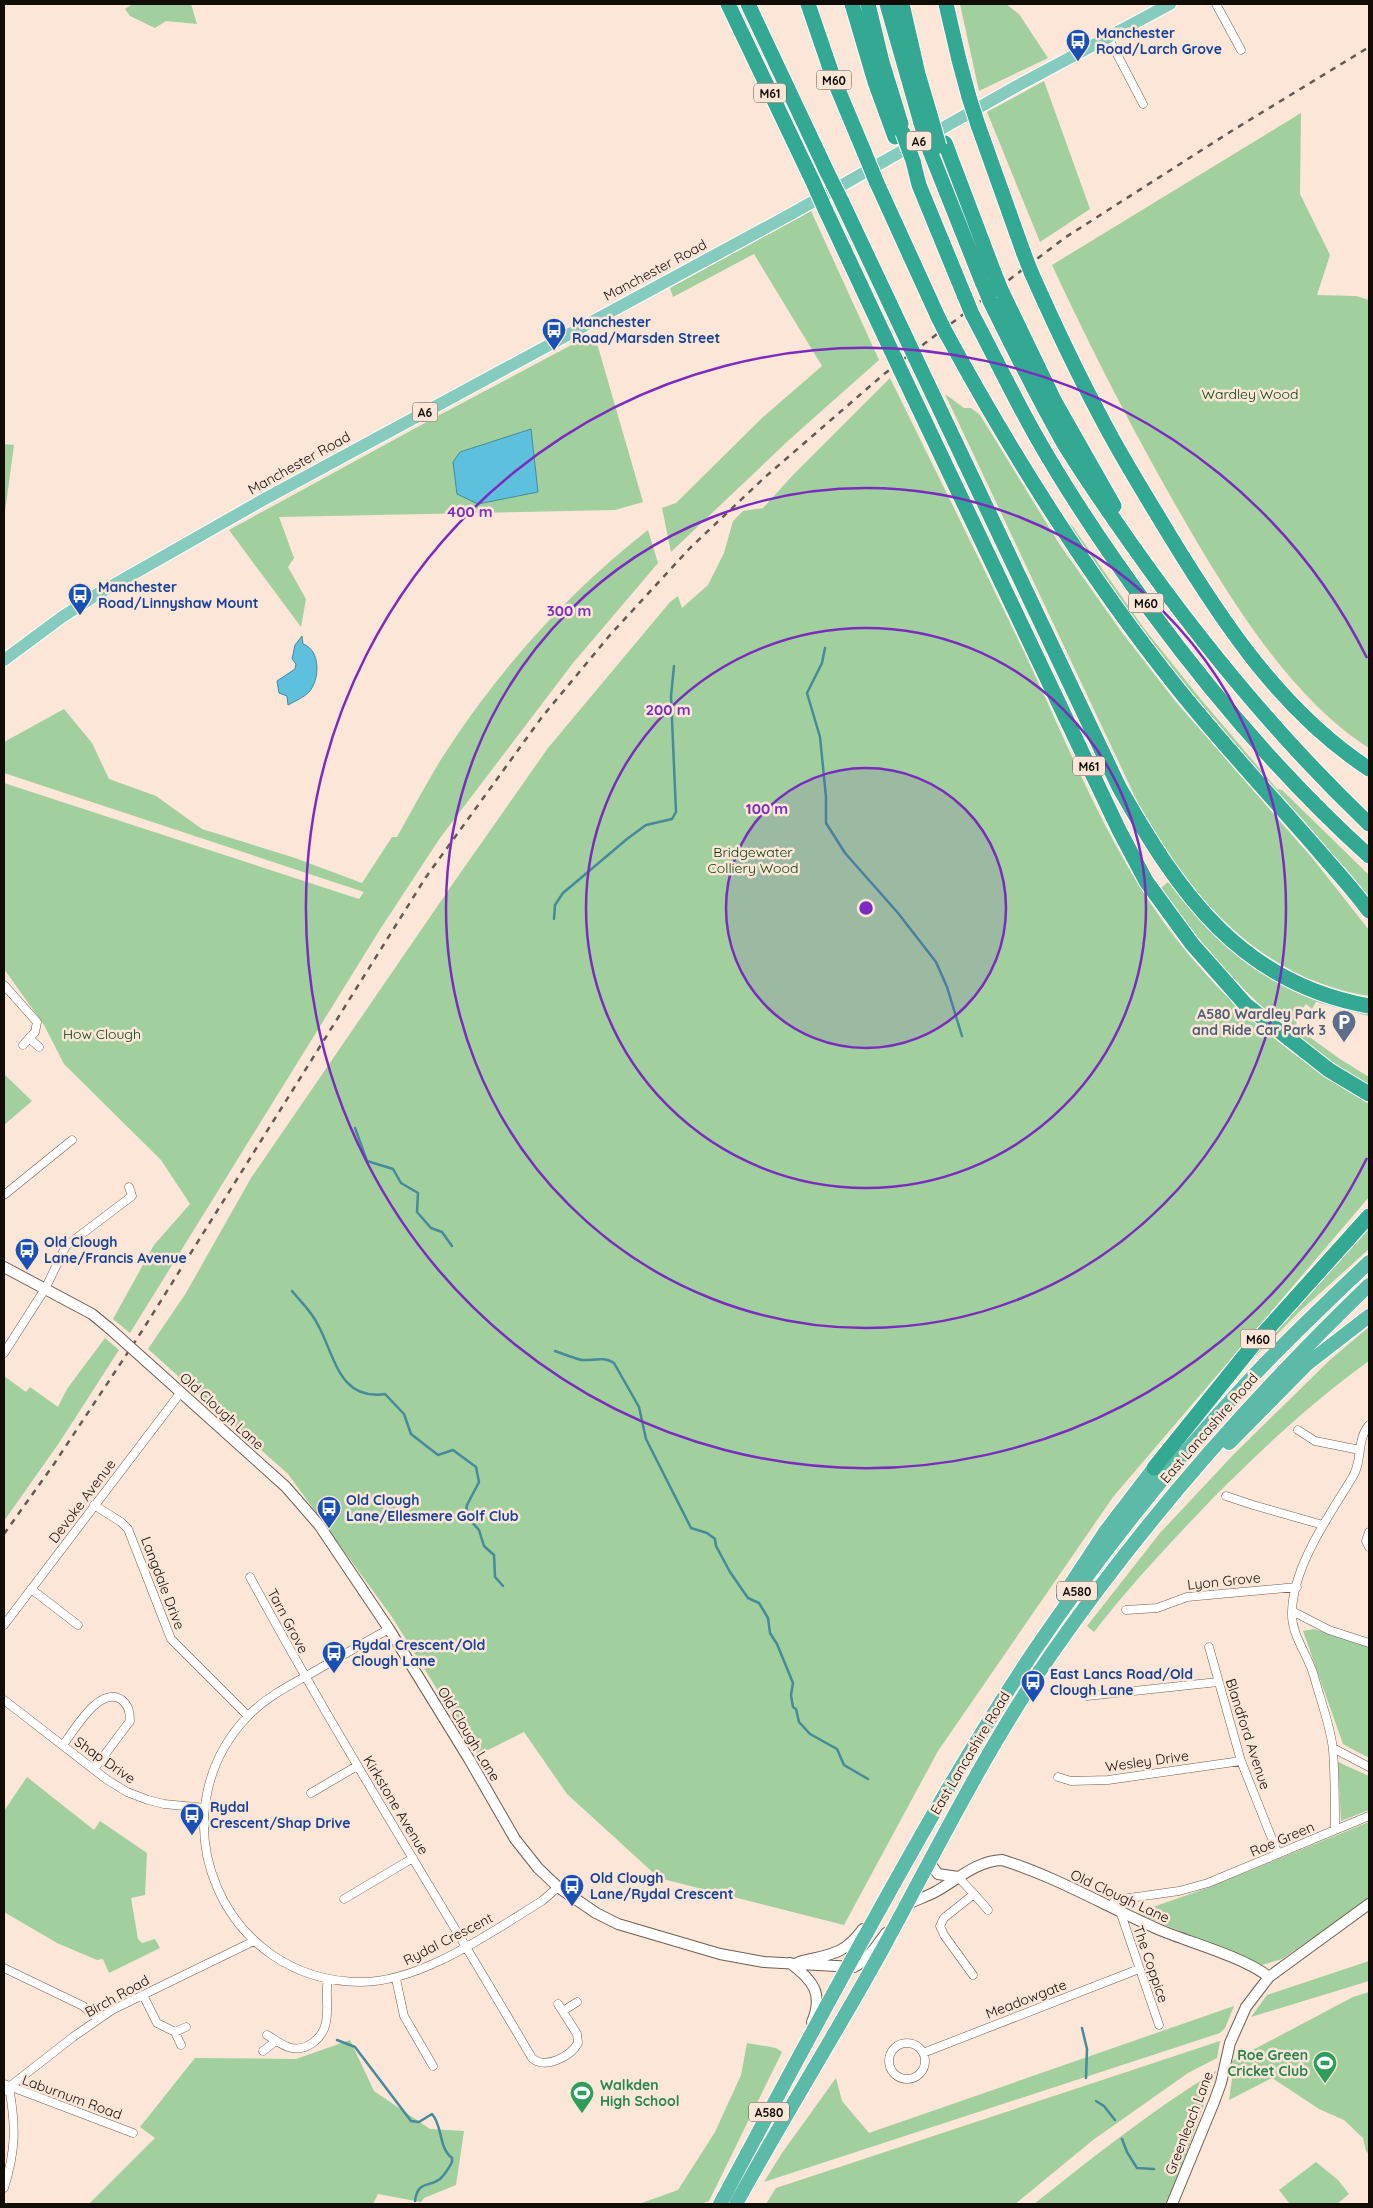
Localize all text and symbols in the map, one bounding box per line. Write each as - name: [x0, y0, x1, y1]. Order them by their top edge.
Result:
- place label: Manchester Road/Larch Grove: [1096, 24, 1222, 58]
- bus stop icon: Manchester Road/Larch Grove: [1065, 28, 1091, 62]
- road number: M60: [816, 70, 852, 90]
- road number: M61: [754, 84, 786, 102]
- road number: A6: [906, 132, 932, 150]
- street label: Manchester Road: [600, 235, 710, 305]
- place label: Manchester Road/Marsden Street: [572, 313, 721, 347]
- bus stop icon: Manchester Road/Marsden Street: [541, 317, 567, 351]
- park label: Wardley Wood: [1202, 385, 1298, 403]
- road number: A6: [412, 402, 438, 422]
- street label: Manchester Road: [245, 427, 353, 499]
- text: 400 m: [447, 502, 493, 521]
- place label: Manchester Road/Linnyshaw Mount: [98, 578, 259, 612]
- bus stop icon: Manchester Road/Linnyshaw Mount: [67, 582, 93, 616]
- road number: M60: [1128, 594, 1164, 612]
- text: 300 m: [547, 601, 591, 620]
- text: 200 m: [646, 700, 691, 719]
- road number: M61: [1073, 756, 1105, 776]
- text: 100 m: [746, 799, 788, 818]
- park label: Bridgewater Colliery Wood: [708, 843, 798, 877]
- centre of rings: [857, 899, 875, 917]
- place label: A580 Wardley Park and Ride Car Park 3: [1192, 1005, 1326, 1039]
- parking icon: A580 Wardley Park and Ride Car Park 3: [1331, 1009, 1357, 1043]
- park label: How Clough: [63, 1025, 141, 1043]
- place label: Old Clough Lane/Francis Avenue: [44, 1233, 187, 1267]
- bus stop icon: Old Clough Lane/Francis Avenue: [14, 1237, 40, 1271]
- road number: M60: [1240, 1330, 1276, 1348]
- street label: Old Clough Lane: [176, 1368, 268, 1454]
- street label: East Lancashire Road: [1156, 1369, 1262, 1487]
- street label: Devoke Avenue: [45, 1455, 120, 1547]
- place label: Old Clough Lane/Ellesmere Golf Club: [346, 1491, 519, 1525]
- bus stop icon: Old Clough Lane/Ellesmere Golf Club: [316, 1495, 342, 1529]
- street label: Langdale Drive: [137, 1534, 189, 1632]
- street label: Lyon Grove: [1186, 1568, 1262, 1594]
- road number: A580: [1057, 1582, 1097, 1600]
- street label: Tarn Grove: [263, 1585, 313, 1657]
- place label: Rydal Crescent/Old Clough Lane: [352, 1636, 485, 1670]
- bus stop icon: Rydal Crescent/Old Clough Lane: [321, 1640, 347, 1674]
- place label: East Lancs Road/Old Clough Lane: [1050, 1665, 1193, 1699]
- bus stop icon: East Lancs Road/Old Clough Lane: [1020, 1669, 1046, 1703]
- street label: Blandford Avenue: [1222, 1676, 1274, 1792]
- street label: Old Clough Lane: [434, 1683, 504, 1785]
- street label: East Lancashire Road: [926, 1688, 1014, 1818]
- street label: Shap Drive: [71, 1732, 139, 1788]
- street label: Wesley Drive: [1104, 1746, 1190, 1776]
- street label: Kirkstone Avenue: [359, 1752, 433, 1858]
- place label: Rydal Crescent/Shap Drive: [210, 1798, 351, 1832]
- bus stop icon: Rydal Crescent/Shap Drive: [179, 1802, 205, 1836]
- street label: Roe Green: [1247, 1817, 1317, 1861]
- street label: Old Clough Lane: [1068, 1865, 1172, 1927]
- place label: Old Clough Lane/Rydal Crescent: [590, 1869, 734, 1903]
- bus stop icon: Old Clough Lane/Rydal Crescent: [559, 1873, 585, 1907]
- street label: Rydal Crescent: [400, 1909, 496, 1969]
- street label: The Coppice: [1129, 1923, 1173, 2005]
- street label: Birch Road: [82, 1971, 152, 2021]
- street label: Meadowgate: [983, 1975, 1069, 2023]
- place label: Roe Green Cricket Club: [1228, 2046, 1308, 2080]
- sports icon: Roe Green Cricket Club: [1312, 2050, 1338, 2084]
- street label: Greenleach Lane: [1161, 2069, 1217, 2177]
- street label: Laburnum Road: [20, 2071, 124, 2123]
- place label: Walkden High School: [600, 2076, 680, 2110]
- sports icon: Walkden High School: [569, 2080, 595, 2114]
- road number: A580: [749, 2102, 789, 2122]

